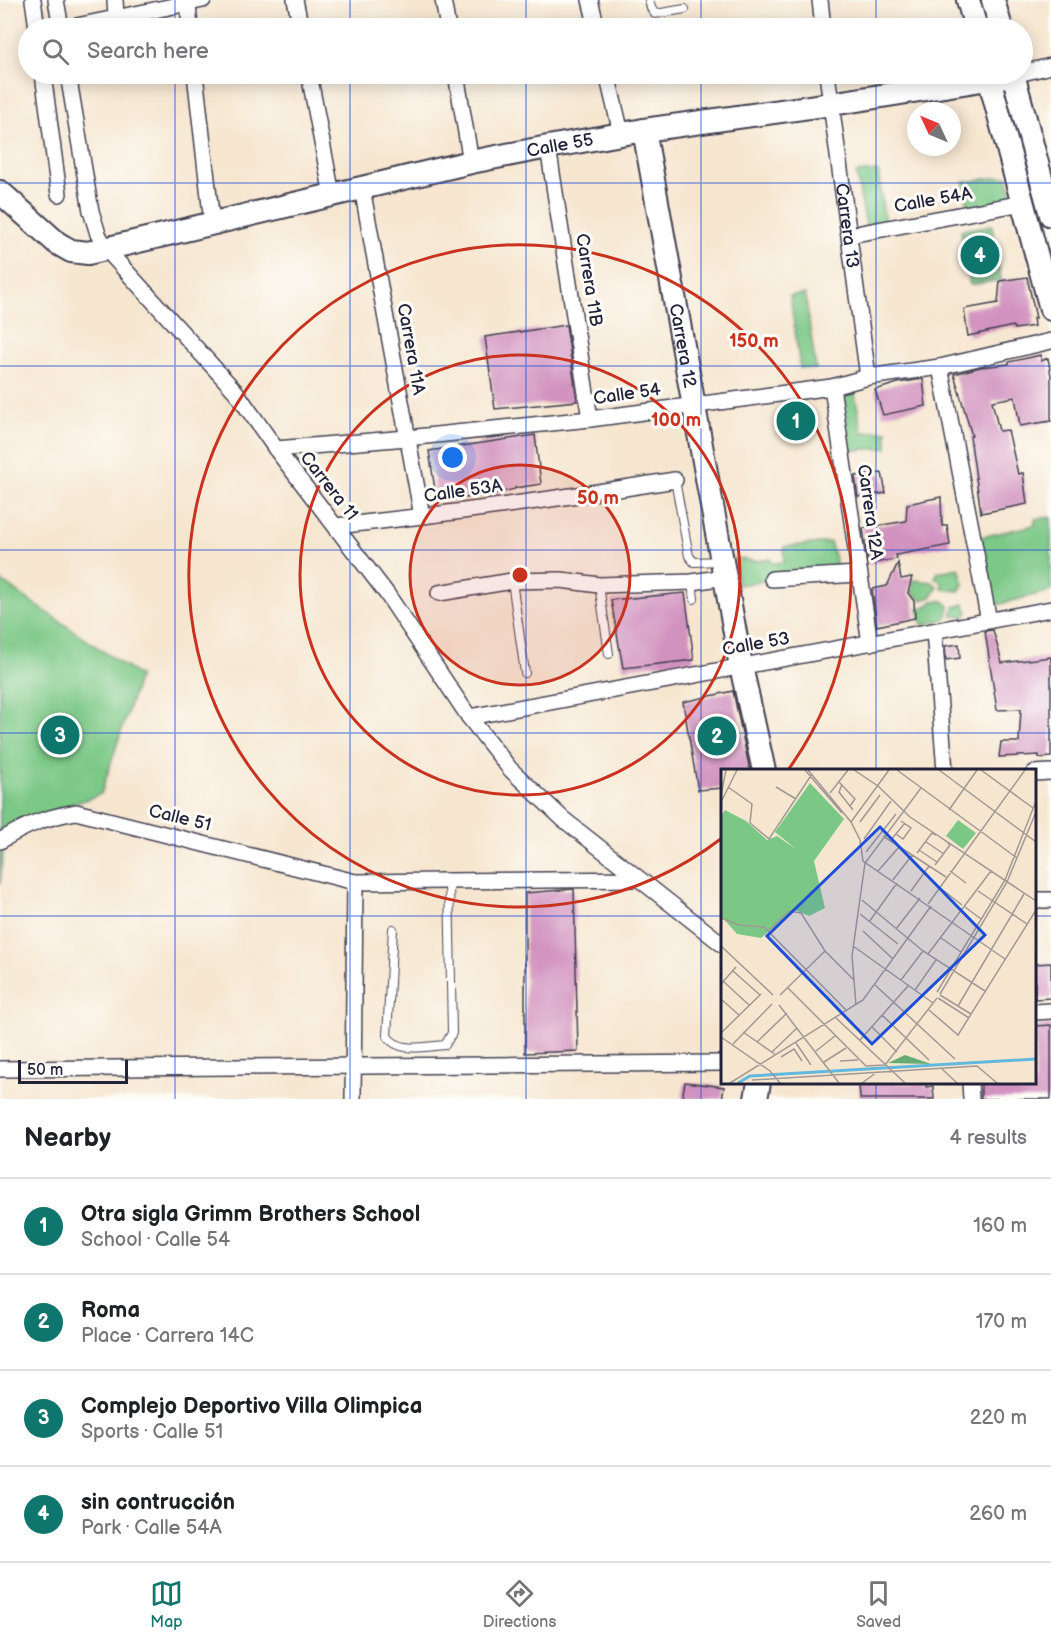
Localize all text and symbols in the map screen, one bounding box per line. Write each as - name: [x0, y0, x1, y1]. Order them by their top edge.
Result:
- search box: [18, 18, 1033, 84]
- icon: search: [39, 35, 72, 68]
- text: Search here: [87, 38, 209, 65]
- north arrow: [907, 102, 961, 156]
- street label: Calle 55: [525, 129, 595, 161]
- street label: Carrera 13: [831, 182, 864, 269]
- street label: Calle 54A: [892, 183, 974, 217]
- street label: Carrera 11B: [571, 232, 607, 328]
- pin: 4: [960, 232, 1000, 278]
- street label: Carrera 11A: [393, 302, 429, 396]
- street label: Carrera 12: [665, 302, 701, 390]
- text: 150 m: [729, 331, 779, 352]
- street label: Calle 54: [592, 379, 662, 409]
- pin: 1: [776, 398, 816, 444]
- text: 100 m: [651, 410, 701, 431]
- your location: [438, 443, 467, 472]
- street label: Carrera 11: [296, 447, 362, 525]
- street label: Carrera 12A: [853, 463, 887, 561]
- street label: Calle 53A: [423, 475, 503, 507]
- text: 50 m: [577, 488, 619, 509]
- centre of rings: [510, 565, 530, 585]
- street label: Calle 53: [721, 628, 791, 660]
- pin: 3: [40, 712, 80, 758]
- pin: 2: [698, 714, 736, 758]
- inset map: [721, 769, 1036, 1084]
- street label: Calle 51: [147, 800, 213, 836]
- scale bar: [18, 1057, 128, 1084]
- text: 50 m: [27, 1061, 63, 1080]
- text: Nearby: [24, 1123, 111, 1154]
- text: 4 results: [949, 1126, 1027, 1150]
- text: Otra sigla Grimm Brothers School: [81, 1201, 420, 1228]
- text: 1: [39, 1214, 48, 1238]
- text: 160 m: [973, 1214, 1027, 1238]
- text: School · Calle 54: [81, 1228, 230, 1252]
- text: Roma: [81, 1297, 140, 1324]
- text: 2: [38, 1310, 49, 1334]
- text: 170 m: [976, 1310, 1027, 1334]
- text: Place · Carrera 14C: [81, 1324, 254, 1348]
- text: Complejo Deportivo Villa Olimpica: [81, 1393, 422, 1420]
- text: 3: [38, 1406, 49, 1430]
- text: 220 m: [970, 1406, 1027, 1430]
- text: Sports · Calle 51: [81, 1420, 223, 1444]
- text: sin contrucción: [81, 1489, 235, 1516]
- text: 4: [38, 1502, 49, 1526]
- text: 260 m: [969, 1502, 1027, 1526]
- text: Park · Calle 54A: [81, 1516, 222, 1540]
- tab: Map: [150, 1577, 183, 1632]
- tab: Directions: [483, 1577, 556, 1632]
- tab: Saved: [856, 1577, 901, 1632]

